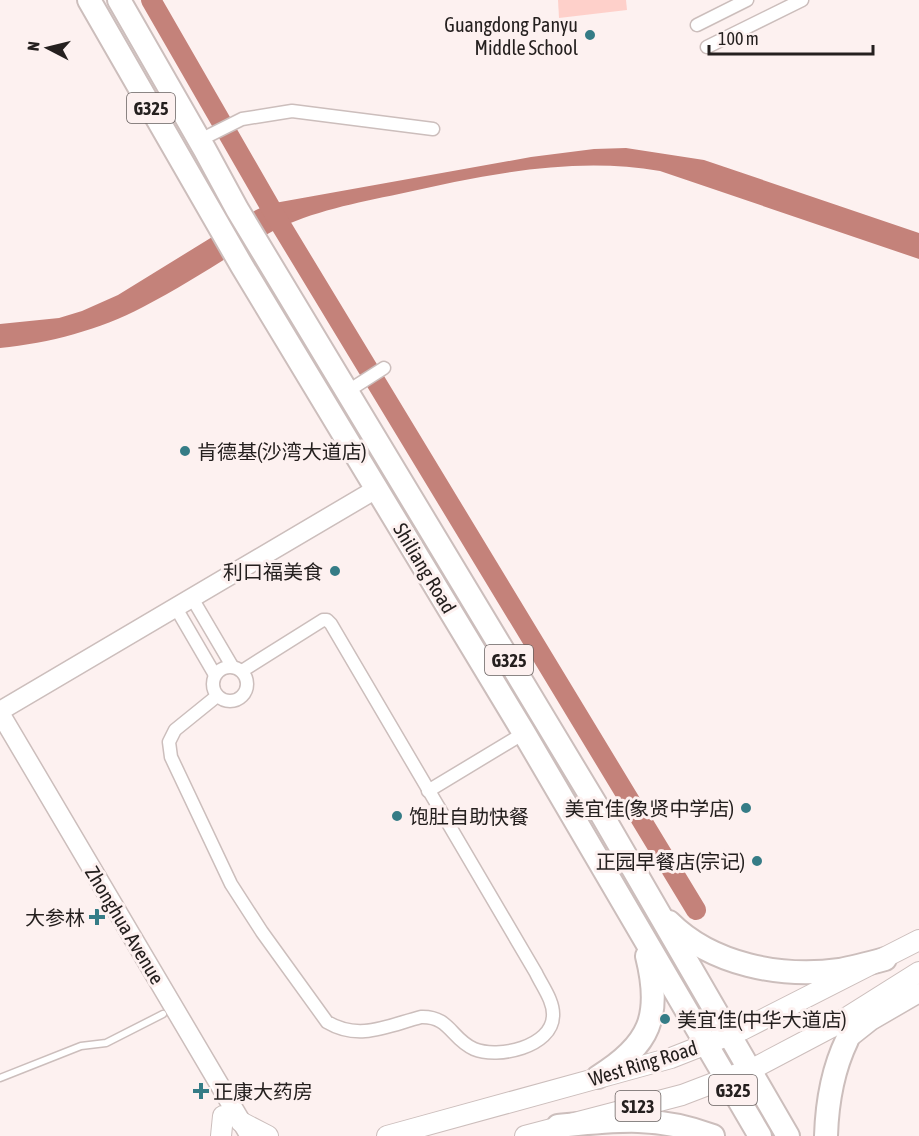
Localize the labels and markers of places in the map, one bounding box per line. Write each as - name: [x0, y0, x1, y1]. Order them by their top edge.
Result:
- place label: Guangdong Panyu Middle School: [444, 13, 579, 59]
- marker: Guangdong Panyu Middle School: [583, 28, 597, 42]
- place label: 肯德基(沙湾大道店): [197, 440, 367, 463]
- marker: 肯德基(沙湾大道店): [178, 444, 192, 458]
- place label: 利口福美食: [223, 560, 323, 583]
- marker: 利口福美食: [328, 564, 342, 578]
- place label: 美宜佳(象贤中学店): [564, 797, 734, 820]
- marker: 美宜佳(象贤中学店): [739, 801, 753, 815]
- place label: 饱肚自助快餐: [409, 805, 529, 828]
- marker: 饱肚自助快餐: [390, 809, 404, 823]
- place label: 正园早餐店(宗记): [595, 850, 745, 873]
- marker: 正园早餐店(宗记): [750, 854, 764, 868]
- place label: 大参林: [25, 906, 85, 929]
- marker: 大参林: [90, 910, 104, 924]
- place label: 美宜佳(中华大道店): [677, 1008, 847, 1031]
- marker: 美宜佳(中华大道店): [658, 1012, 672, 1026]
- place label: 正康大药房: [213, 1080, 313, 1103]
- marker: 正康大药房: [194, 1084, 208, 1098]

